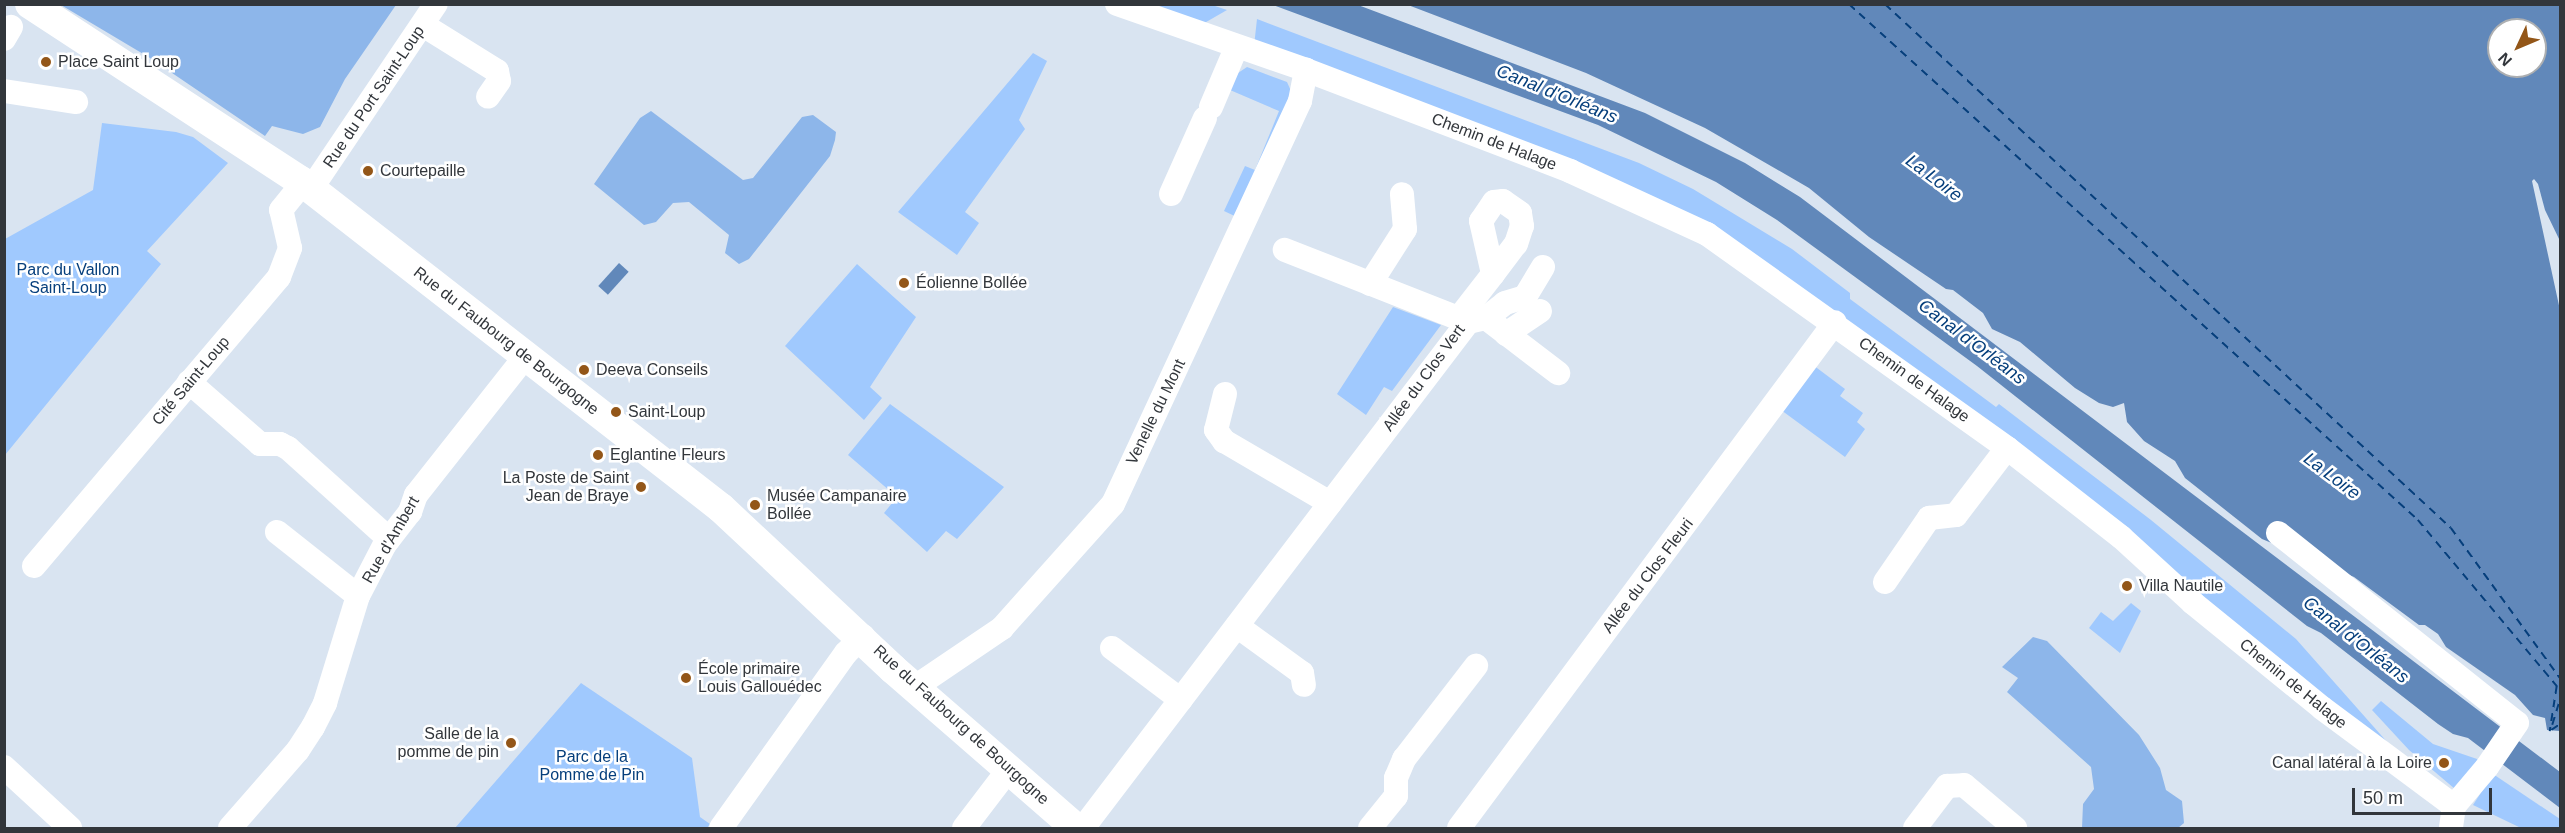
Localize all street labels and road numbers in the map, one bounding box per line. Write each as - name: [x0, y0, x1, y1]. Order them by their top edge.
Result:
- street label: Rue du Port Saint-Loup: [319, 22, 429, 172]
- street label: Chemin de Halage: [1429, 109, 1559, 175]
- street label: Rue du Faubourg de Bourgogne: [410, 263, 602, 419]
- street label: Allée du Clos Vert: [1379, 321, 1469, 435]
- street label: Cité Saint-Loup: [148, 333, 234, 429]
- street label: Chemin de Halage: [1855, 333, 1973, 427]
- street label: Venelle du Mont: [1122, 356, 1190, 468]
- street label: Rue d'Ambert: [358, 493, 424, 587]
- street label: Allée du Clos Fleuri: [1599, 515, 1697, 637]
- street label: Chemin de Halage: [2235, 635, 2351, 733]
- street label: Rue du Faubourg de Bourgogne: [869, 641, 1053, 809]

